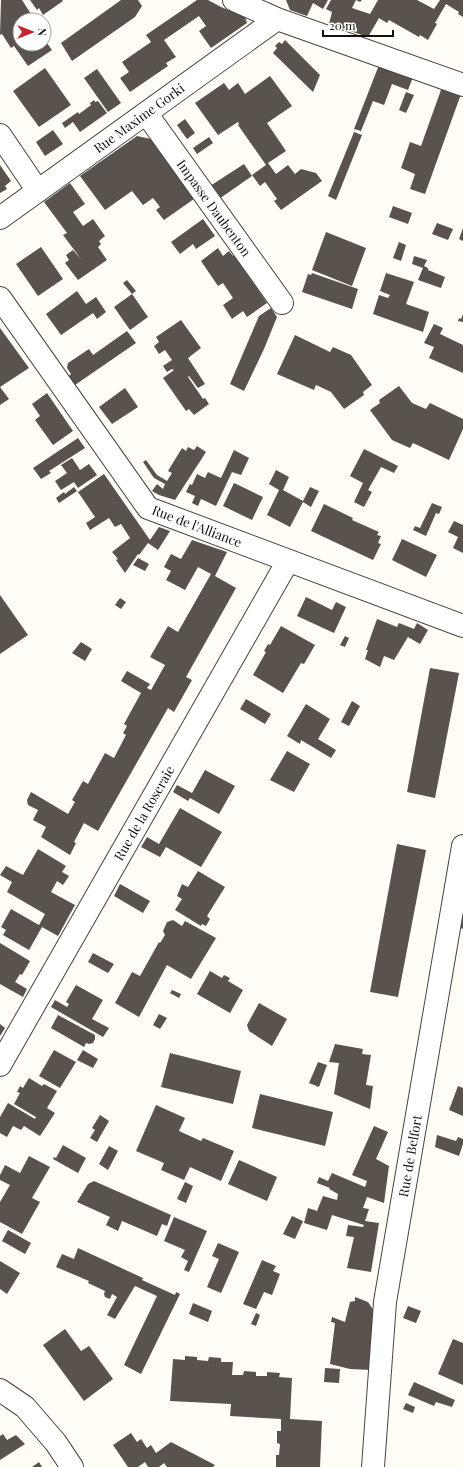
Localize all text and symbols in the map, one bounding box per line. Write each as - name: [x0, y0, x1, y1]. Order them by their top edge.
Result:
- north arrow: [12, 12, 52, 52]
- scale bar: [323, 12, 393, 38]
- text: 20 m: [329, 17, 356, 33]
- text: N: [35, 28, 50, 36]
- street label: Rue Maxime Gorki: [90, 79, 188, 156]
- street label: Impasse Daubenton: [173, 156, 255, 260]
- street label: Rue de l'Alliance: [150, 501, 245, 551]
- street label: Rue de la Roseraie: [110, 762, 178, 863]
- street label: Rue de Belfort: [394, 1113, 425, 1198]

